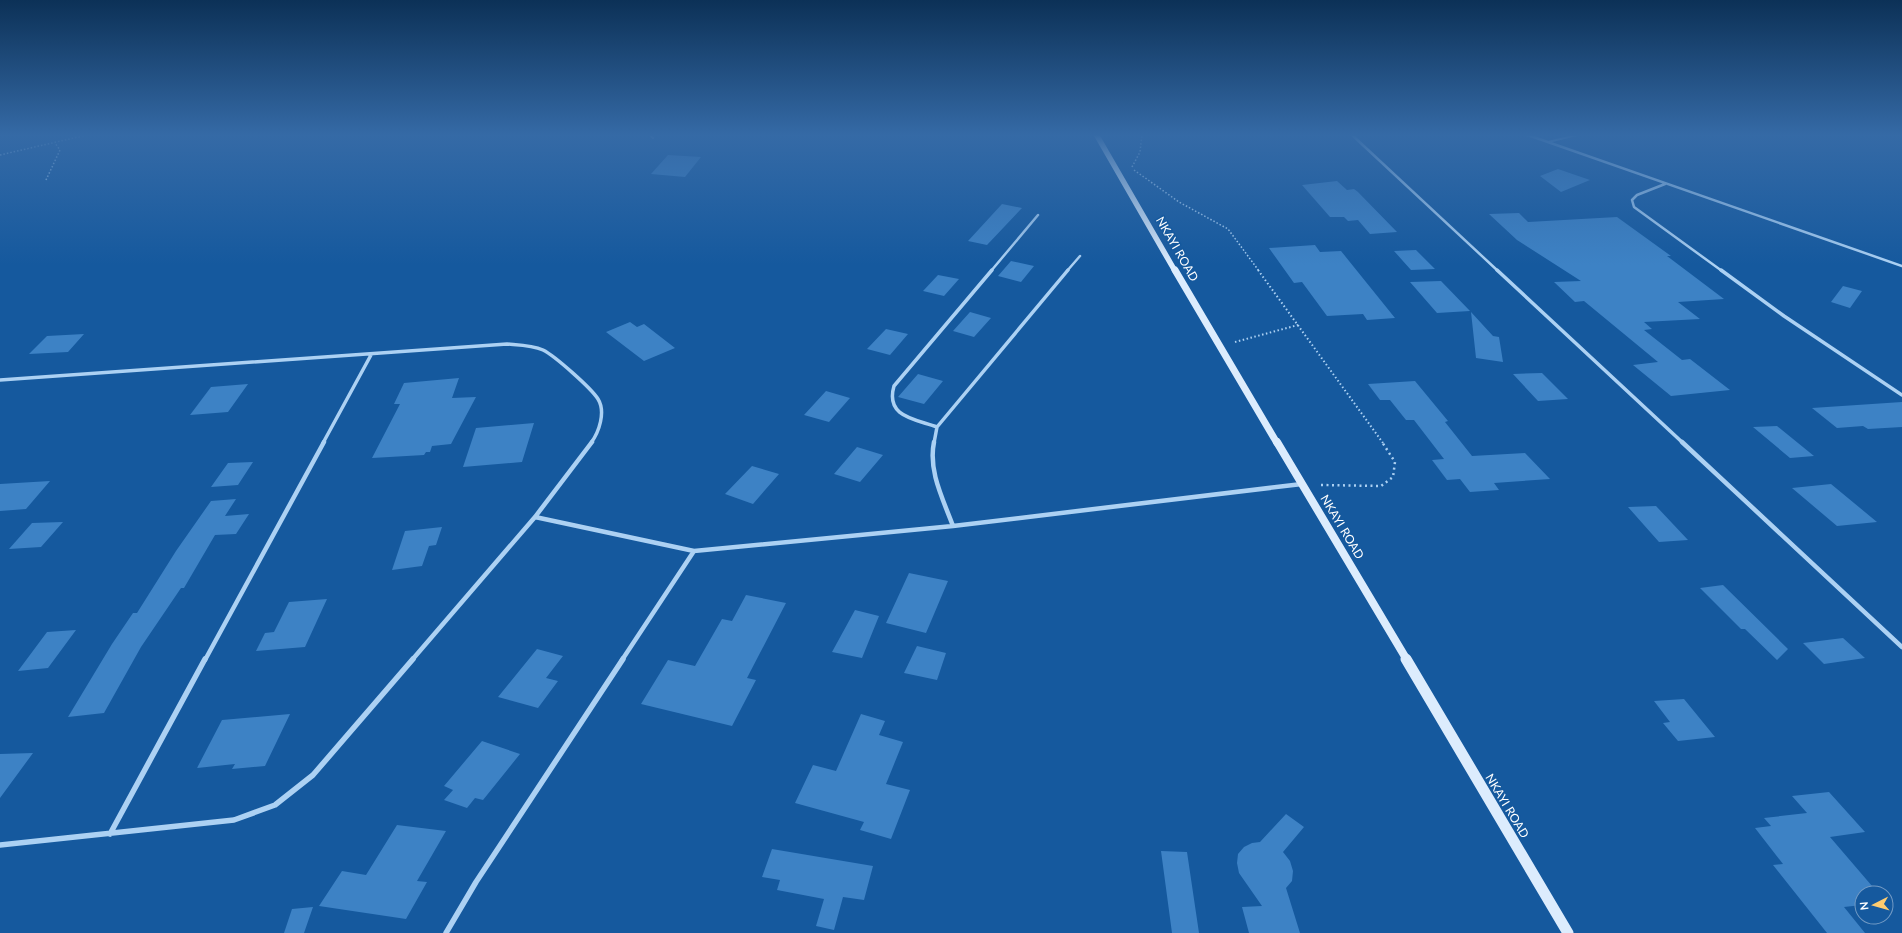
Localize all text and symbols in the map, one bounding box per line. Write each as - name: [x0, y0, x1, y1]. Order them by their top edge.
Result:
- street label: NKAYI ROAD: [1153, 214, 1202, 284]
- street label: NKAYI ROAD: [1317, 492, 1367, 562]
- street label: NKAYI ROAD: [1482, 771, 1532, 841]
- north arrow: [1854, 885, 1894, 925]
- text: N: [1857, 901, 1870, 911]

